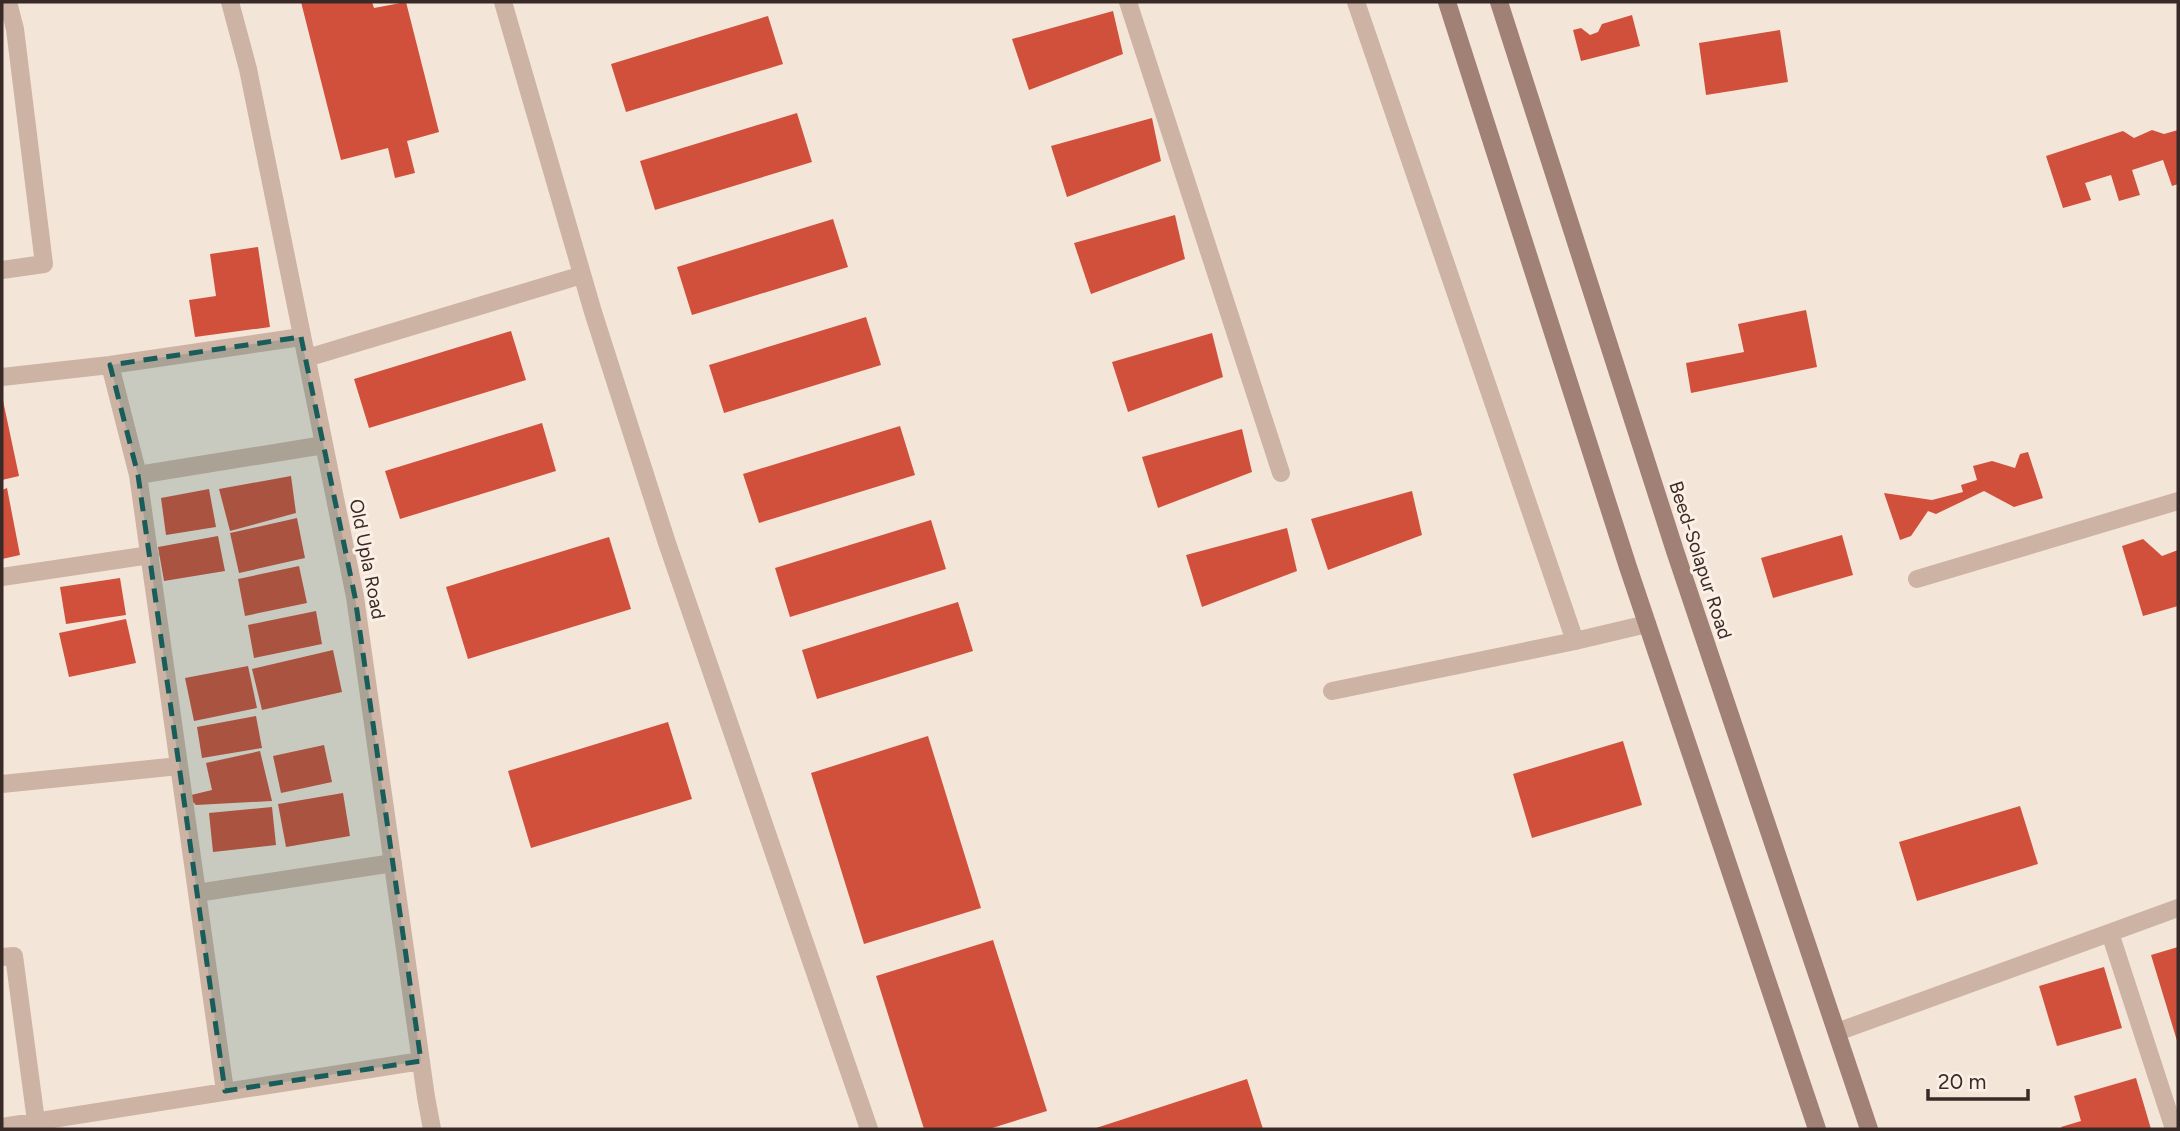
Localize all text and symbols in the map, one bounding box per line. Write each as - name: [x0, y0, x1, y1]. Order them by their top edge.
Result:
- street label: Beed-Solapur Road: [1664, 478, 1737, 642]
- street label: Old Upla Road: [345, 497, 390, 621]
- scale bar: [1928, 1058, 2028, 1102]
- text: 20 m: [1938, 1069, 1986, 1094]

